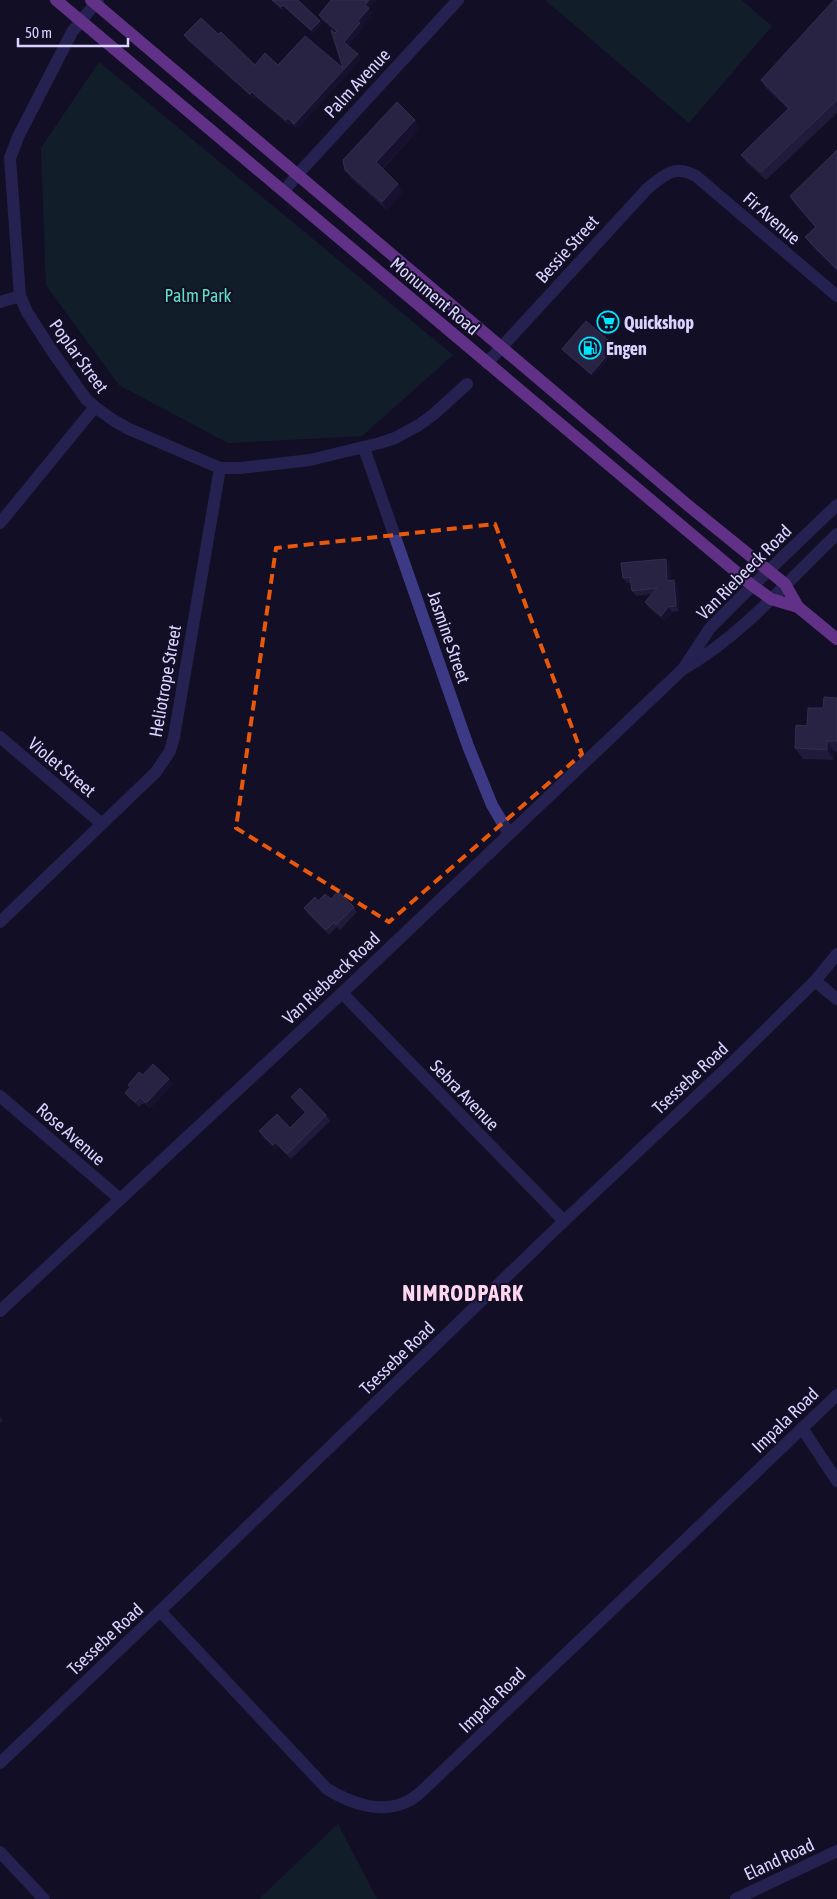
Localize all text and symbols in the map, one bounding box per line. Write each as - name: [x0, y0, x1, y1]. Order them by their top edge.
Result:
- scale bar: [18, 15, 128, 47]
- text: 50 m: [25, 24, 52, 41]
- street label: Palm Avenue: [320, 44, 394, 122]
- street label: Fir Avenue: [739, 187, 805, 249]
- street label: Bessie Street: [531, 211, 603, 287]
- street label: Monument Road: [386, 253, 484, 339]
- park label: Palm Park: [164, 285, 232, 306]
- supermarket icon: Quickshop: [596, 310, 620, 334]
- place label: Quickshop: [624, 312, 694, 333]
- street label: Poplar Street: [45, 315, 113, 397]
- fuel station icon: Engen: [578, 336, 602, 360]
- place label: Engen: [606, 338, 647, 359]
- street label: Van Riebeeck Road: [692, 520, 796, 624]
- street label: Jasmine Street: [423, 588, 475, 686]
- street label: Heliotrope Street: [145, 623, 185, 739]
- street label: Violet Street: [24, 733, 100, 801]
- street label: Van Riebeeck Road: [278, 928, 384, 1028]
- street label: Tsessebe Road: [648, 1038, 732, 1118]
- street label: Sebra Avenue: [426, 1055, 504, 1135]
- street label: Rose Avenue: [32, 1098, 110, 1170]
- district label: NIMRODPARK: [402, 1280, 524, 1306]
- street label: Tsessebe Road: [355, 1317, 439, 1399]
- street label: Impala Road: [747, 1383, 823, 1457]
- street label: Tsessebe Road: [63, 1599, 147, 1679]
- street label: Impala Road: [454, 1663, 530, 1737]
- street label: Eland Road: [741, 1834, 817, 1884]

